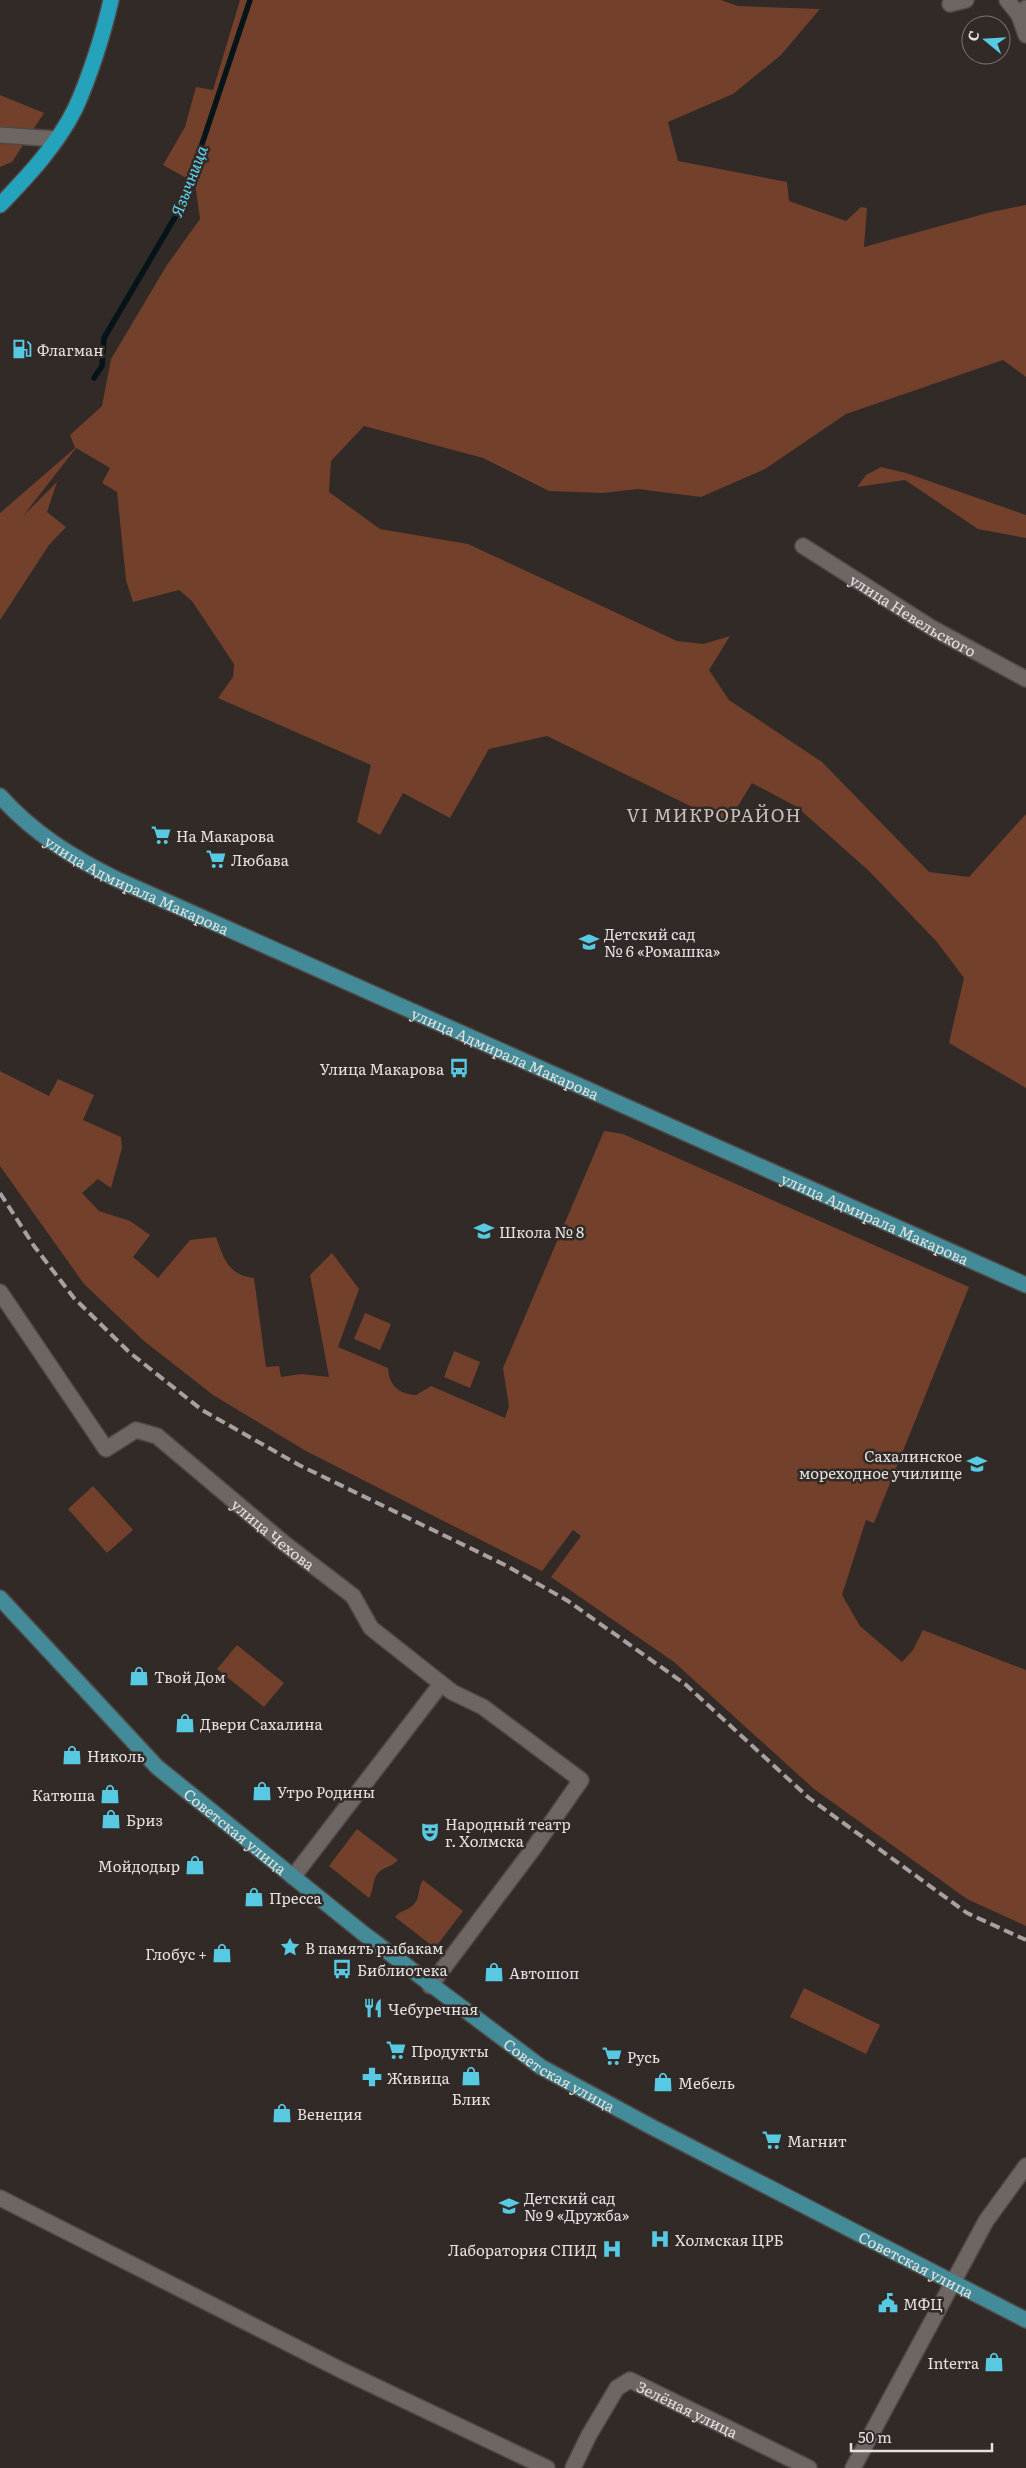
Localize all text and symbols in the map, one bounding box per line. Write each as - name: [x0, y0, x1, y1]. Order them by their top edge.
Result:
- north arrow: [961, 15, 1011, 65]
- text: С: [962, 28, 984, 43]
- water label: Язычница: [163, 141, 213, 220]
- fuel station icon: Флагман: [11, 338, 33, 360]
- place label: Флагман: [37, 338, 103, 361]
- street label: улица Невельского: [846, 567, 981, 662]
- district label: VI МИКРОРАЙОН: [626, 801, 802, 828]
- supermarket icon: На Макарова: [150, 824, 172, 846]
- place label: На Макарова: [176, 824, 275, 847]
- street label: улица Адмирала Макарова: [40, 829, 234, 940]
- supermarket icon: Любава: [205, 848, 227, 870]
- place label: Любава: [231, 848, 290, 871]
- place label: Детский сад № 6 «Ромашка»: [604, 922, 720, 962]
- school or university icon: Детский сад № 6 «Ромашка»: [578, 931, 600, 953]
- street label: улица Адмирала Макарова: [408, 1001, 604, 1105]
- place label: Улица Макарова: [320, 1057, 445, 1080]
- bus stop icon: Улица Макарова: [448, 1057, 470, 1079]
- street label: улица Адмирала Макарова: [778, 1166, 974, 1270]
- school or university icon: Школа № 8: [473, 1220, 495, 1242]
- place label: Школа № 8: [499, 1220, 584, 1243]
- place label: Сахалинское мореходное училище: [799, 1444, 962, 1484]
- school or university icon: Сахалинское мореходное училище: [966, 1453, 988, 1475]
- street label: улица Чехова: [227, 1492, 321, 1575]
- shop icon: Твой Дом: [128, 1665, 150, 1687]
- place label: Твой Дом: [154, 1665, 226, 1688]
- shop icon: Двери Сахалина: [174, 1712, 196, 1734]
- place label: Двери Сахалина: [200, 1712, 324, 1735]
- shop icon: Николь: [61, 1744, 83, 1766]
- place label: Николь: [87, 1744, 145, 1767]
- shop icon: Утро Родины: [251, 1780, 273, 1802]
- place label: Утро Родины: [277, 1780, 375, 1803]
- street label: Советская улица: [179, 1782, 293, 1880]
- place label: Катюша: [32, 1783, 96, 1806]
- shop icon: Катюша: [99, 1783, 121, 1805]
- shop icon: Бриз: [100, 1808, 122, 1830]
- place label: Бриз: [126, 1808, 163, 1831]
- place label: Народный театр г. Холмска: [445, 1812, 571, 1852]
- theatre icon: Народный театр г. Холмска: [419, 1821, 441, 1843]
- place label: Мойдодыр: [98, 1854, 180, 1877]
- shop icon: Мойдодыр: [184, 1854, 206, 1876]
- shop icon: Пресса: [243, 1886, 265, 1908]
- place label: Пресса: [269, 1886, 322, 1909]
- place icon: В память рыбакам: [279, 1936, 301, 1958]
- place label: В память рыбакам: [305, 1936, 444, 1959]
- place label: Глобус +: [145, 1942, 207, 1965]
- shop icon: Глобус +: [211, 1942, 233, 1964]
- bus stop icon: Библиотека: [331, 1958, 353, 1980]
- place label: Библиотека: [357, 1958, 449, 1981]
- shop icon: Автошоп: [483, 1961, 505, 1983]
- place label: Автошоп: [509, 1961, 579, 1984]
- restaurant icon: Чебуречная: [362, 1997, 384, 2019]
- place label: Чебуречная: [388, 1997, 478, 2020]
- street label: Советская улица: [499, 2032, 621, 2117]
- supermarket icon: Продукты: [385, 2039, 407, 2061]
- place label: Продукты: [411, 2039, 489, 2062]
- supermarket icon: Русь: [601, 2045, 623, 2067]
- place label: Русь: [627, 2045, 660, 2068]
- shop icon: Блик: [460, 2065, 482, 2087]
- pharmacy icon: Живица: [361, 2066, 383, 2088]
- place label: Живица: [387, 2066, 450, 2089]
- shop icon: Мебель: [652, 2071, 674, 2093]
- place label: Мебель: [678, 2071, 735, 2094]
- place label: Блик: [452, 2087, 490, 2110]
- shop icon: Венеция: [271, 2102, 293, 2124]
- place label: Венеция: [297, 2102, 362, 2125]
- supermarket icon: Магнит: [761, 2129, 783, 2151]
- place label: Магнит: [787, 2129, 847, 2152]
- place label: Детский сад № 9 «Дружба»: [524, 2186, 629, 2226]
- school or university icon: Детский сад № 9 «Дружба»: [498, 2195, 520, 2217]
- street label: Советская улица: [855, 2224, 979, 2303]
- hospital icon: Холмская ЦРБ: [649, 2228, 671, 2250]
- place label: Холмская ЦРБ: [675, 2228, 783, 2251]
- place label: Лаборатория СПИД: [448, 2238, 597, 2261]
- hospital icon: Лаборатория СПИД: [601, 2238, 623, 2260]
- public building icon: МФЦ: [877, 2292, 899, 2314]
- place label: МФЦ: [903, 2292, 943, 2315]
- place label: Interra: [927, 2351, 980, 2374]
- shop icon: Interra: [983, 2351, 1005, 2373]
- street label: Зелёная улица: [633, 2374, 743, 2443]
- scale bar: [851, 2420, 992, 2452]
- text: 50 m: [858, 2425, 892, 2448]

